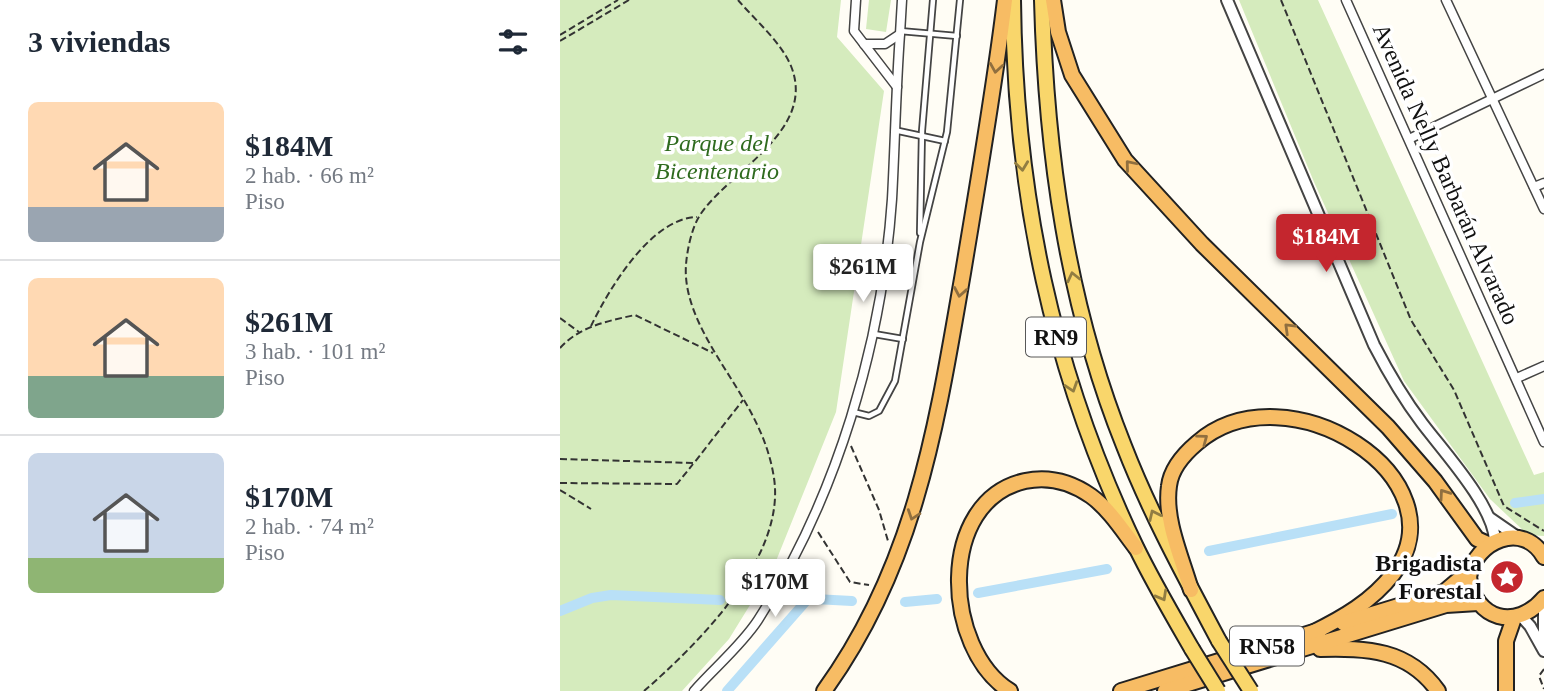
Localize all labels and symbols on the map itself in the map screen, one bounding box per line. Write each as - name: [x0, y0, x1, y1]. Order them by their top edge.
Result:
- street label: Avenida Nelly Barbarán Alvarado: [1368, 19, 1524, 329]
- one-way arrow: [989, 62, 1004, 73]
- park label: Parque del Bicentenario: [655, 130, 779, 184]
- one-way arrow: [1014, 160, 1029, 172]
- one-way arrow: [1126, 161, 1138, 174]
- pin: $184M: [1277, 215, 1375, 274]
- pin: $261M: [814, 244, 912, 304]
- one-way arrow: [1067, 271, 1081, 283]
- one-way arrow: [953, 286, 968, 298]
- road number: RN9: [1026, 318, 1086, 356]
- one-way arrow: [1284, 323, 1297, 336]
- one-way arrow: [1064, 381, 1078, 393]
- one-way arrow: [1195, 435, 1207, 447]
- one-way arrow: [1440, 489, 1452, 502]
- one-way arrow: [907, 508, 921, 520]
- one-way arrow: [1148, 510, 1162, 522]
- place label: Brigadista Forestal: [1375, 550, 1482, 604]
- place icon: Brigadista Forestal: [1488, 558, 1526, 596]
- pin: $170M: [726, 560, 824, 619]
- one-way arrow: [1154, 588, 1167, 601]
- road number: RN58: [1230, 626, 1304, 666]

